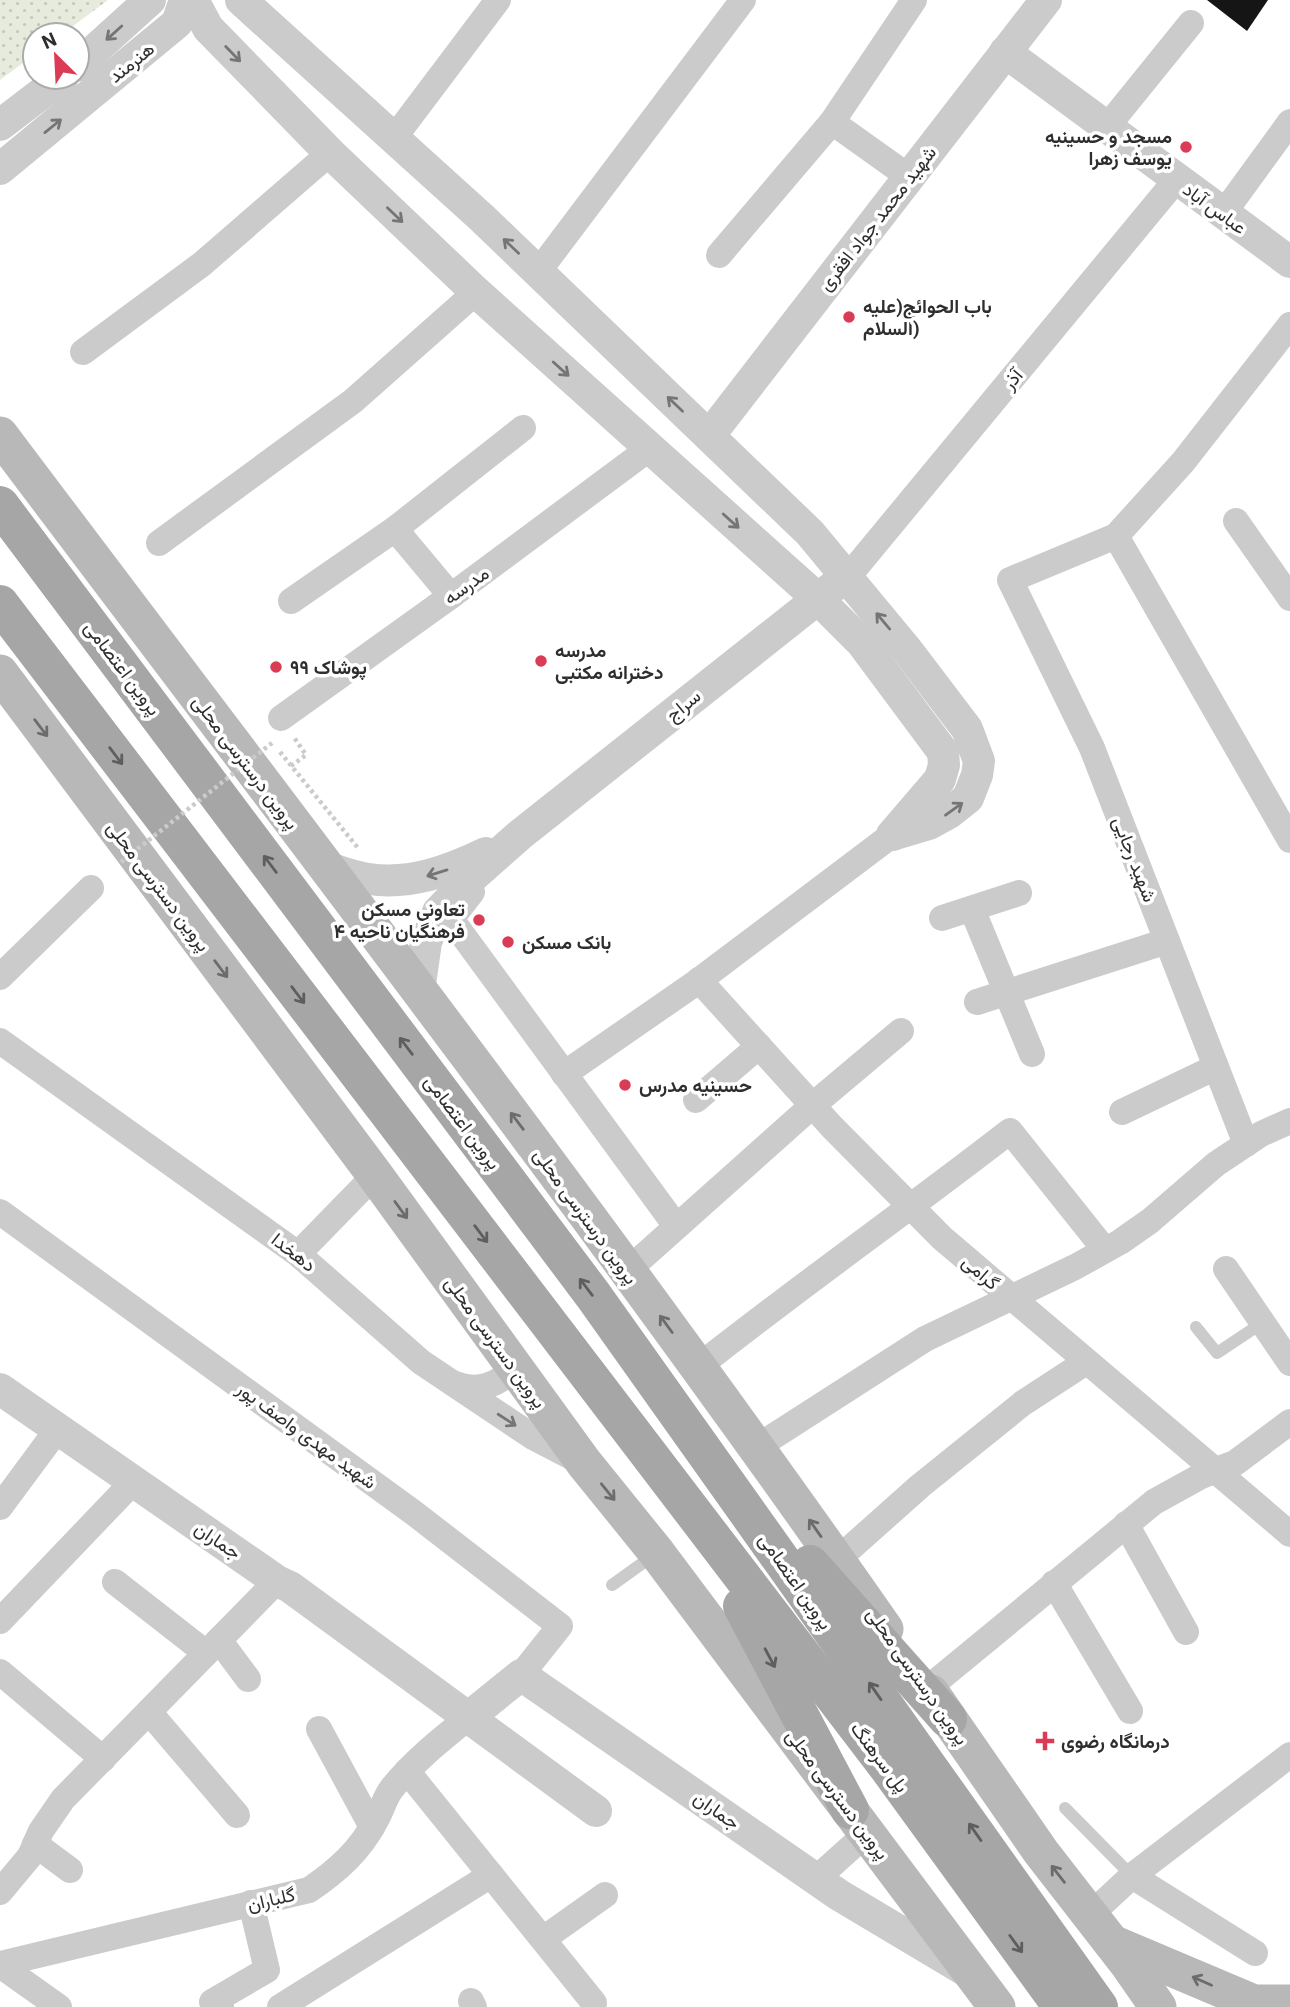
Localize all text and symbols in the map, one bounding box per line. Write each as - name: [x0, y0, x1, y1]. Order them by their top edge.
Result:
- north arrow: [21, 21, 91, 91]
- one-way arrow: [105, 25, 123, 41]
- text: N: [38, 28, 60, 54]
- street label: هنرمند: [104, 37, 159, 88]
- one-way arrow: [225, 45, 242, 62]
- one-way arrow: [43, 118, 61, 133]
- place label: مسجد و حسینیه یوسف زهرا: [1045, 125, 1172, 171]
- marker: مسجد و حسینیه یوسف زهرا: [1178, 139, 1194, 155]
- street label: شهید محمد جواد افقری: [814, 141, 941, 295]
- street label: عباس آباد: [1179, 178, 1251, 239]
- one-way arrow: [386, 206, 403, 223]
- one-way arrow: [503, 238, 520, 255]
- place label: باب الحوائج(علیه السلام): [863, 295, 992, 341]
- marker: باب الحوائج(علیه السلام): [841, 309, 857, 325]
- one-way arrow: [552, 361, 570, 377]
- street label: آذر: [996, 363, 1029, 395]
- one-way arrow: [667, 395, 684, 412]
- one-way arrow: [722, 513, 740, 529]
- street label: مدرسه: [439, 561, 493, 609]
- one-way arrow: [875, 612, 891, 630]
- street label: پروین اعتصامی: [78, 617, 166, 721]
- place label: مدرسه دخترانه مکتبی: [555, 639, 663, 685]
- marker: مدرسه دخترانه مکتبی: [533, 653, 549, 669]
- place label: پوشاک ۹۹: [290, 656, 367, 681]
- marker: پوشاک ۹۹: [268, 659, 284, 675]
- street label: سراج: [661, 684, 706, 727]
- street label: پروین درسترسی محلی: [186, 691, 304, 835]
- one-way arrow: [33, 718, 48, 737]
- one-way arrow: [108, 746, 123, 765]
- one-way arrow: [944, 801, 963, 816]
- street label: شهید رجایی: [1108, 813, 1161, 905]
- street label: پروین دسترسی محلی: [100, 817, 215, 957]
- one-way arrow: [262, 855, 277, 873]
- one-way arrow: [426, 867, 448, 880]
- place label: تعاونی مسکن فرهنگیان ناحیه ۴: [334, 898, 465, 944]
- marker: تعاونی مسکن فرهنگیان ناحیه ۴: [471, 912, 487, 928]
- place label: بانک مسکن: [522, 931, 611, 954]
- marker: بانک مسکن: [500, 934, 516, 950]
- one-way arrow: [213, 959, 228, 978]
- one-way arrow: [291, 985, 306, 1004]
- one-way arrow: [399, 1037, 413, 1056]
- street label: پروین اعتصامی: [418, 1071, 506, 1175]
- place label: حسینیه مدرس: [639, 1074, 752, 1098]
- marker: حسینیه مدرس: [617, 1077, 633, 1093]
- one-way arrow: [509, 1112, 524, 1131]
- street label: پروین درسترسی محلی: [527, 1144, 643, 1290]
- one-way arrow: [393, 1200, 408, 1219]
- one-way arrow: [474, 1225, 489, 1243]
- street label: دهخدا: [267, 1228, 320, 1277]
- street label: گرامی: [957, 1250, 1004, 1295]
- street label: پروین دسترسی محلی: [438, 1272, 551, 1414]
- one-way arrow: [579, 1278, 594, 1297]
- one-way arrow: [659, 1315, 674, 1334]
- street label: شهید مهدی واصف پور: [230, 1376, 381, 1495]
- one-way arrow: [496, 1413, 516, 1427]
- one-way arrow: [600, 1483, 616, 1501]
- street label: جماران: [190, 1517, 245, 1564]
- one-way arrow: [808, 1519, 822, 1538]
- street label: پروین اعتصامی: [752, 1529, 837, 1635]
- street label: پروین درسترسی محلی: [860, 1603, 974, 1751]
- one-way arrow: [763, 1648, 777, 1668]
- one-way arrow: [868, 1682, 882, 1701]
- street label: پل سرهنگ: [844, 1717, 914, 1798]
- street label: پروین دسترسی محلی: [779, 1725, 894, 1865]
- place label: درمانگاه رضوی: [1061, 1730, 1170, 1754]
- marker: درمانگاه رضوی: [1035, 1731, 1055, 1751]
- street label: جماران: [689, 1786, 744, 1834]
- one-way arrow: [967, 1823, 982, 1842]
- one-way arrow: [1051, 1865, 1066, 1884]
- street label: گلباران: [245, 1883, 297, 1916]
- one-way arrow: [1008, 1934, 1023, 1952]
- one-way arrow: [1192, 1974, 1213, 1987]

